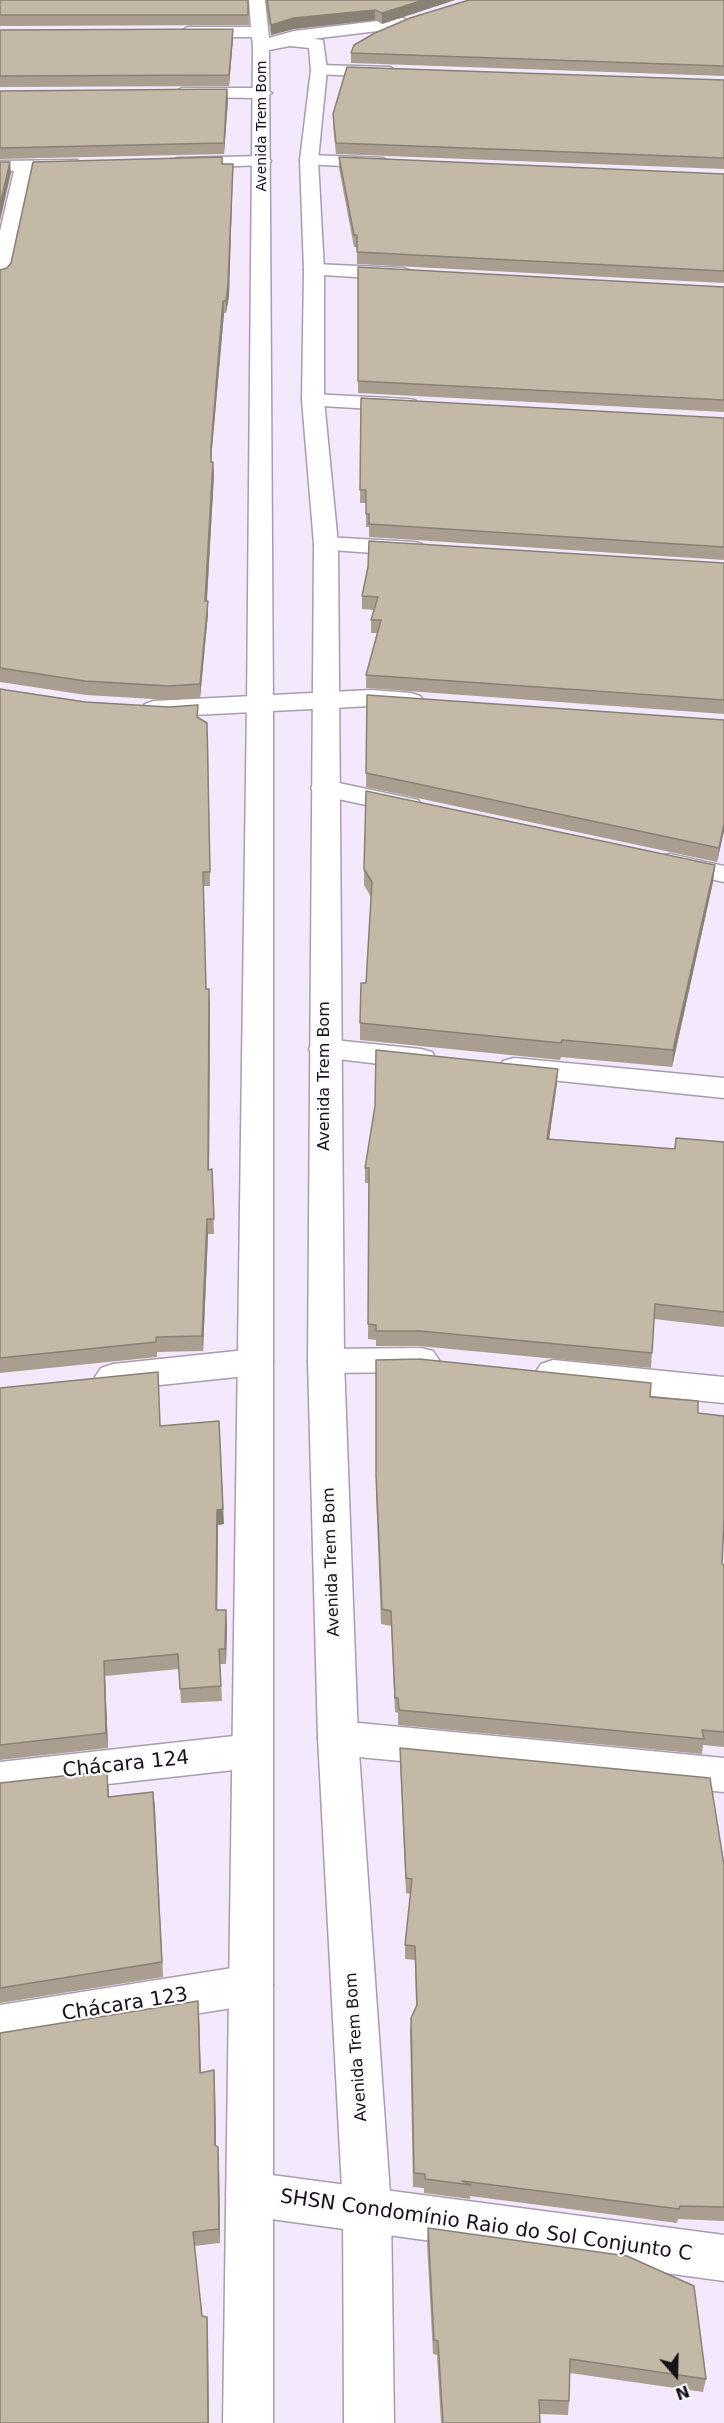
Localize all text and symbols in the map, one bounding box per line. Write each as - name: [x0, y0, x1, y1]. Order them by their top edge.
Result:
- street label: Avenida Trem Bom: [254, 61, 270, 191]
- street label: Avenida Trem Bom: [315, 1001, 335, 1151]
- street label: Avenida Trem Bom: [320, 1487, 344, 1637]
- street label: Chácara 124: [62, 1746, 190, 1784]
- street label: Avenida Trem Bom: [342, 1972, 372, 2122]
- street label: Chácara 123: [60, 1983, 190, 2027]
- street label: SHSN Condomínio Raio do Sol Conjunto C: [279, 2185, 693, 2267]
- north arrow: [646, 2345, 706, 2405]
- text: N: [673, 2381, 692, 2404]

